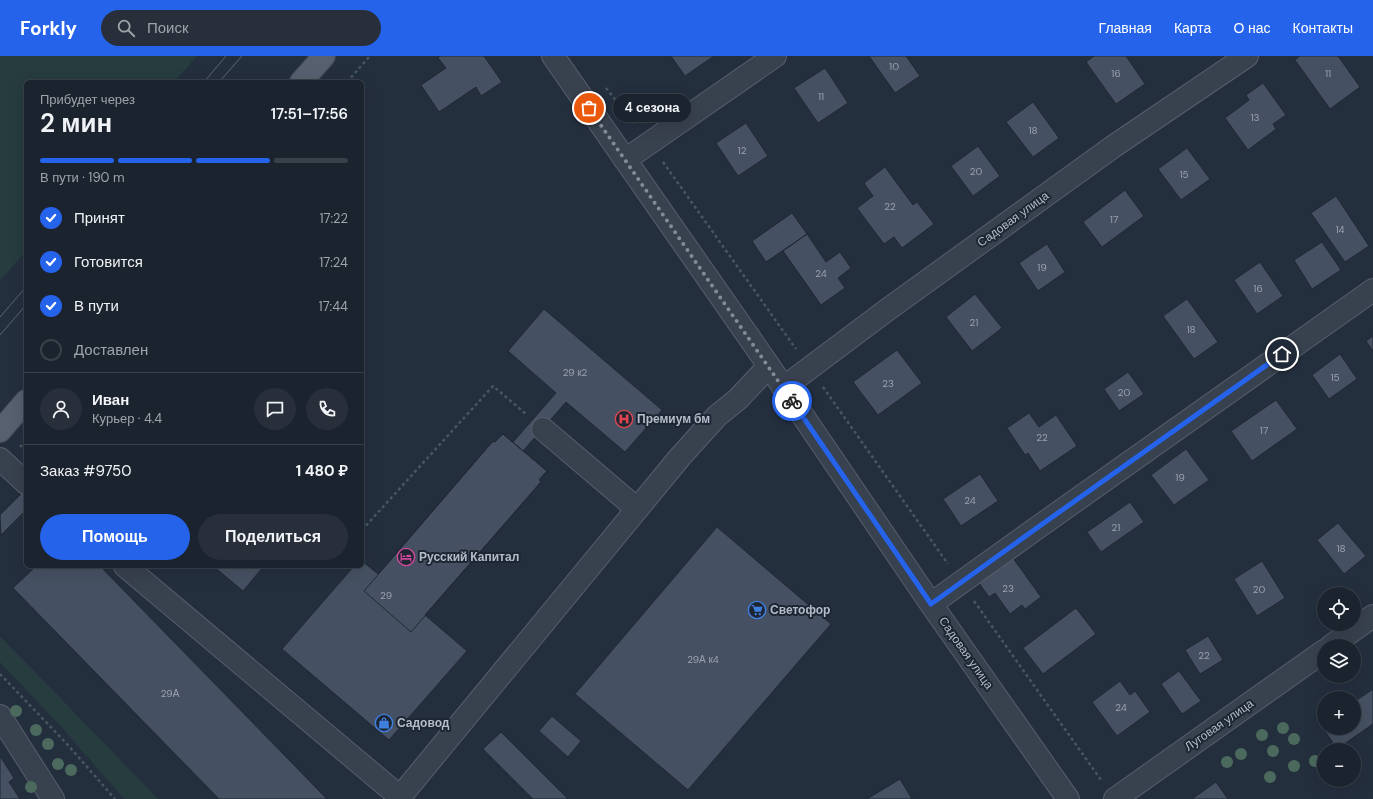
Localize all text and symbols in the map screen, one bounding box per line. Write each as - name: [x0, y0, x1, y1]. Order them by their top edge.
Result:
- search box: [101, 10, 381, 46]
- text: Forkly: [20, 16, 77, 41]
- icon: search: [115, 17, 137, 39]
- text: Поиск: [147, 18, 189, 38]
- text: Главная: [1099, 19, 1152, 37]
- text: Карта: [1174, 19, 1211, 37]
- text: О нас: [1233, 19, 1271, 37]
- text: Контакты: [1293, 19, 1353, 37]
- house number: 10: [889, 60, 899, 73]
- house number: 16: [1111, 67, 1121, 80]
- house number: 11: [1325, 67, 1331, 80]
- house number: 11: [818, 90, 824, 103]
- text: Прибудет через: [40, 91, 135, 108]
- pin: [572, 91, 606, 125]
- callout: 4 сезона: [613, 94, 691, 122]
- icon: bag: [578, 97, 600, 119]
- text: 4 сезона: [624, 99, 680, 116]
- text: 17:51–17:56: [271, 104, 348, 124]
- text: 2 мин: [40, 106, 112, 140]
- house number: 13: [1250, 111, 1260, 124]
- house number: 18: [1028, 124, 1038, 137]
- house number: 12: [738, 144, 747, 157]
- house number: 20: [970, 165, 982, 178]
- house number: 15: [1179, 168, 1189, 181]
- text: В пути · 190 m: [40, 169, 125, 186]
- street label: Садовая улица: [974, 187, 1052, 250]
- house number: 22: [884, 200, 896, 213]
- icon: check: [40, 207, 62, 229]
- text: Принят: [74, 208, 125, 228]
- text: 17:22: [319, 210, 348, 227]
- house number: 17: [1110, 213, 1118, 226]
- house number: 14: [1335, 223, 1345, 236]
- icon: check: [40, 251, 62, 273]
- text: Готовится: [74, 252, 143, 272]
- text: 17:24: [319, 254, 348, 271]
- house number: 19: [1037, 261, 1047, 274]
- house number: 24: [815, 267, 827, 280]
- house number: 16: [1253, 282, 1263, 295]
- icon: check: [40, 295, 62, 317]
- text: В пути: [74, 296, 119, 316]
- text: 17:44: [319, 298, 348, 315]
- house number: 21: [970, 316, 978, 329]
- house number: 18: [1186, 323, 1196, 336]
- pin: [1265, 337, 1299, 371]
- text: Доставлен: [74, 340, 148, 360]
- icon: home: [1271, 343, 1293, 365]
- house number: 29 к2: [563, 366, 588, 379]
- house number: 15: [1330, 371, 1340, 384]
- house number: 23: [882, 377, 894, 390]
- courier: [772, 381, 812, 421]
- house number: 20: [1118, 386, 1130, 399]
- button: person: [40, 388, 82, 430]
- button: chat: [254, 388, 296, 430]
- button: phone: [306, 388, 348, 430]
- text: Иван: [92, 390, 129, 410]
- icon: bike: [781, 390, 803, 412]
- hospital icon: Премиум бм: [614, 409, 634, 429]
- text: Курьер · 4.4: [92, 410, 162, 427]
- place label: Премиум бм: [637, 411, 710, 427]
- house number: 17: [1260, 424, 1268, 437]
- house number: 22: [1036, 431, 1048, 444]
- text: Заказ #9750: [40, 461, 131, 481]
- text: 1 480 ₽: [296, 461, 348, 481]
- house number: 19: [1175, 471, 1185, 484]
- house number: 24: [964, 494, 976, 507]
- button: Помощь: [40, 514, 190, 560]
- button: Поделиться: [198, 514, 348, 560]
- house number: 21: [1112, 521, 1120, 534]
- house number: 18: [1336, 542, 1346, 555]
- hotel icon: Русский Капитал: [396, 547, 416, 567]
- place label: Русский Капитал: [419, 549, 519, 565]
- house number: 23: [1002, 582, 1014, 595]
- house number: 20: [1253, 583, 1265, 596]
- map controls: [1317, 587, 1361, 787]
- button: locate: [1317, 587, 1361, 631]
- house number: 29: [380, 589, 392, 602]
- supermarket icon: Светофор: [747, 600, 767, 620]
- place label: Светофор: [770, 602, 830, 618]
- street label: Садовая улица: [935, 614, 997, 693]
- button: layers: [1317, 639, 1361, 683]
- house number: 22: [1198, 649, 1210, 662]
- house number: 29А к4: [687, 653, 719, 666]
- house number: 29А: [161, 687, 180, 700]
- button: +: [1317, 691, 1361, 735]
- street label: Луговая улица: [1181, 695, 1257, 755]
- house number: 24: [1115, 701, 1127, 714]
- shop icon: Садовод: [374, 713, 394, 733]
- place label: Садовод: [397, 715, 450, 731]
- button: −: [1317, 743, 1361, 787]

